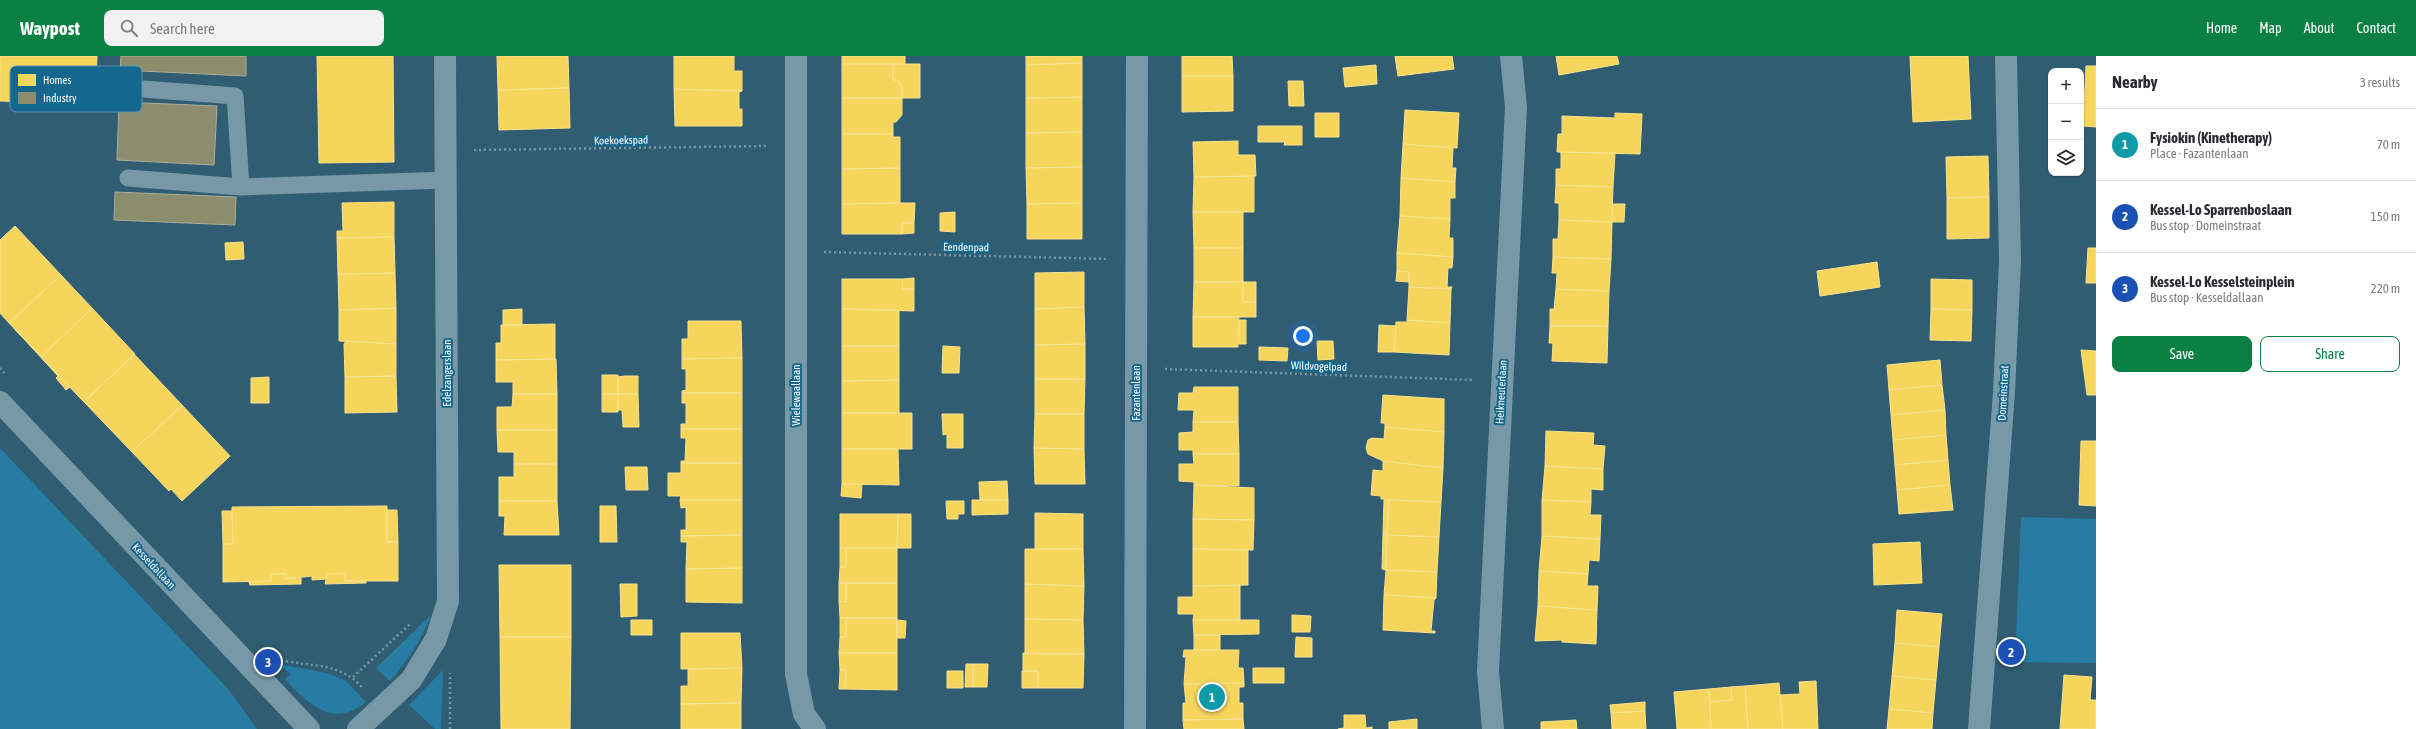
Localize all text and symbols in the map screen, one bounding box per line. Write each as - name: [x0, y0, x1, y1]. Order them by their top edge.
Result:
- search box: [104, 10, 384, 46]
- text: Waypost: [20, 17, 80, 39]
- icon: search: [118, 17, 140, 39]
- text: Search here: [150, 20, 215, 37]
- text: Home: [2206, 20, 2237, 36]
- text: Map: [2259, 20, 2282, 36]
- text: About: [2304, 20, 2335, 36]
- text: Contact: [2357, 20, 2396, 36]
- legend: [10, 66, 142, 112]
- map controls: [2048, 68, 2084, 176]
- button: +: [2048, 68, 2084, 104]
- text: Nearby: [2112, 72, 2158, 92]
- text: Homes: [43, 74, 71, 86]
- text: 3 results: [2360, 75, 2400, 90]
- text: Industry: [43, 92, 77, 104]
- button: −: [2048, 104, 2084, 140]
- text: Fysiokin (Kinetherapy): [2150, 129, 2272, 146]
- street label: Koekoekspad: [594, 134, 648, 146]
- text: 1: [2122, 137, 2128, 152]
- text: 70 m: [2377, 137, 2400, 152]
- button: layers: [2048, 140, 2084, 176]
- text: Place · Fazantenlaan: [2150, 146, 2249, 161]
- text: Kessel-Lo Sparrenboslaan: [2150, 201, 2292, 218]
- text: 2: [2122, 209, 2128, 224]
- text: 150 m: [2371, 209, 2400, 224]
- text: Bus stop · Domeinstraat: [2150, 218, 2261, 233]
- street label: Eendenpad: [943, 241, 989, 253]
- text: Kessel-Lo Kesselsteinplein: [2150, 273, 2295, 290]
- text: 3: [2122, 281, 2128, 296]
- text: 220 m: [2371, 281, 2400, 296]
- text: Bus stop · Kesseldallaan: [2150, 290, 2264, 305]
- your location: [1293, 326, 1313, 346]
- button: Save: [2112, 336, 2252, 372]
- button: Share: [2260, 336, 2400, 372]
- street label: Edelzangerslaan: [441, 339, 453, 407]
- street label: Wildvogelpad: [1291, 359, 1347, 373]
- street label: Heikneuterlaan: [1493, 360, 1509, 424]
- street label: Wielewaallaan: [790, 364, 802, 426]
- street label: Fazantenlaan: [1130, 365, 1142, 421]
- street label: Domeinstraat: [1996, 365, 2010, 421]
- street label: Kesseldallaan: [130, 541, 178, 591]
- pin: 2: [1998, 637, 2024, 667]
- pin: 3: [255, 647, 281, 677]
- pin: 1: [1199, 682, 1225, 712]

